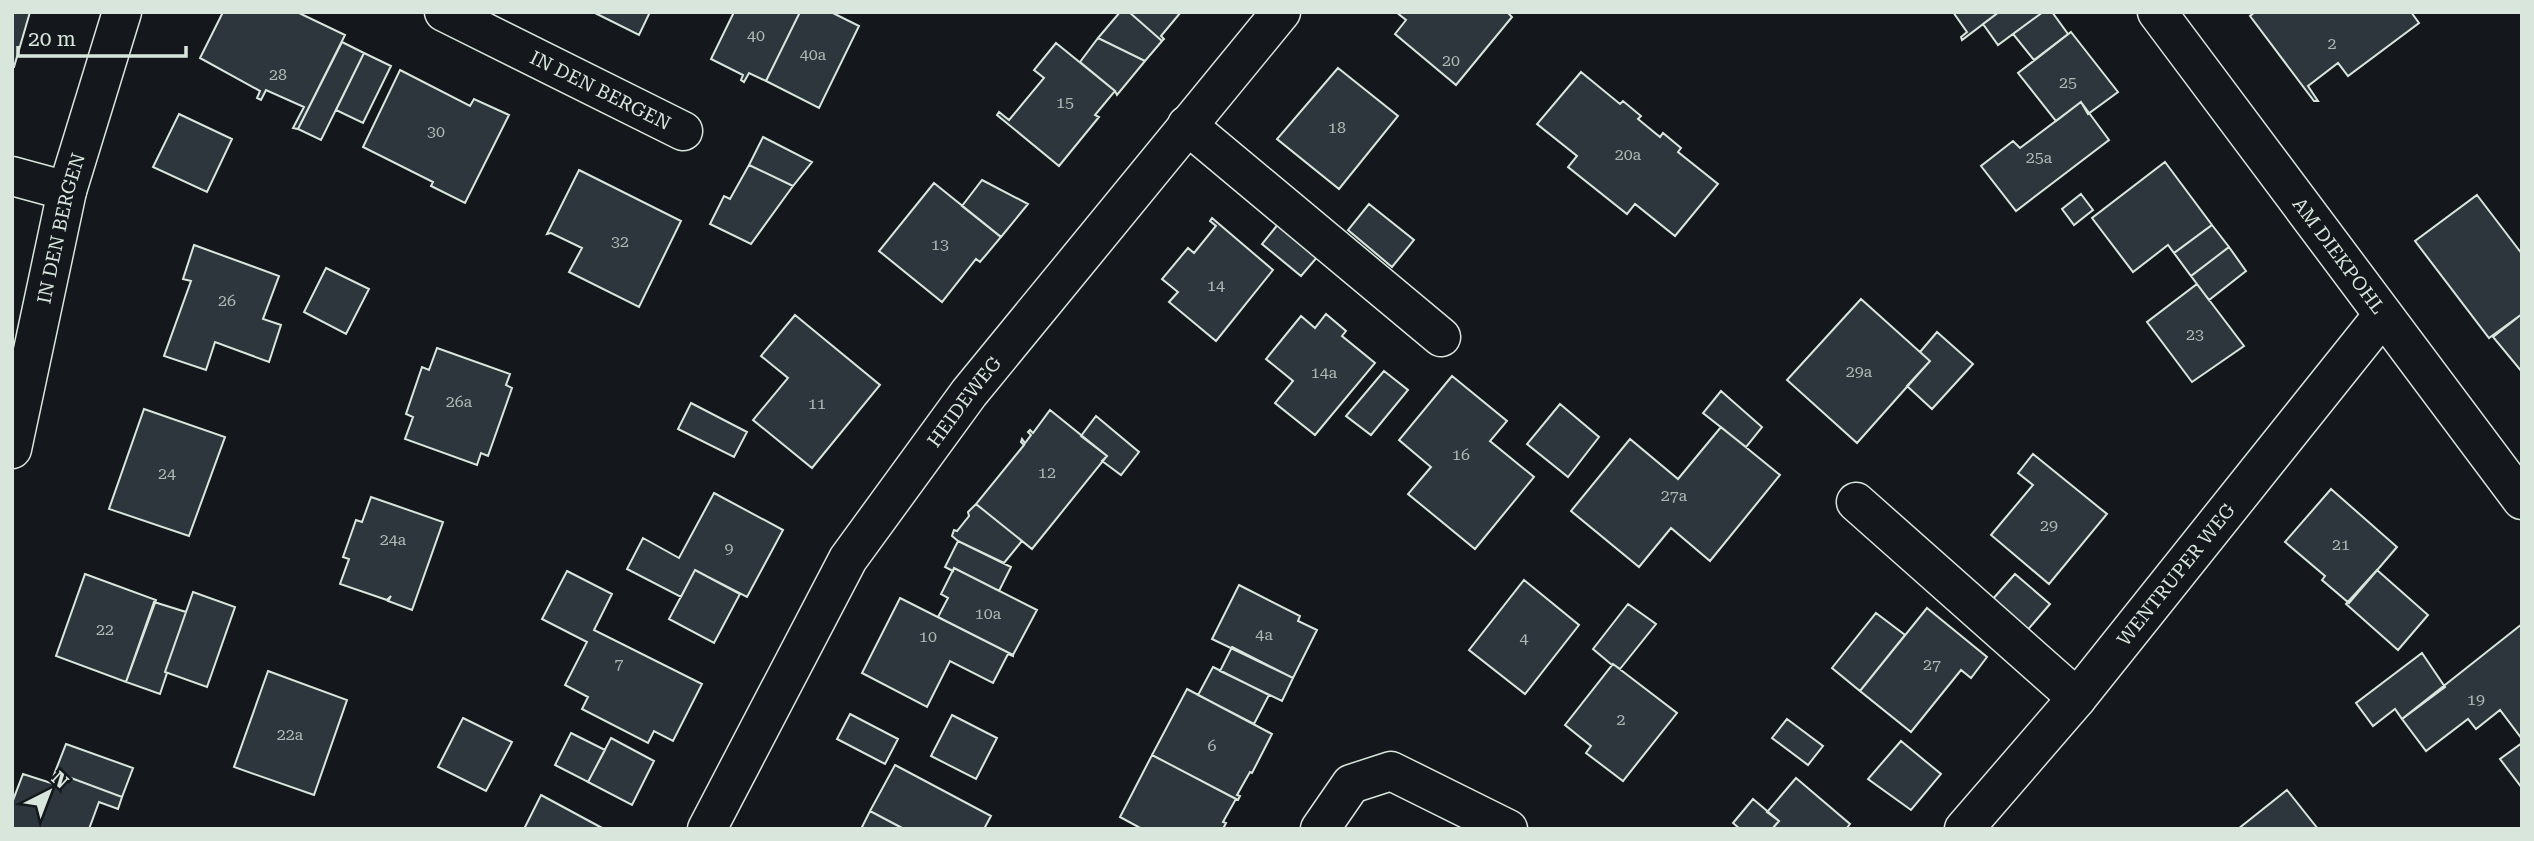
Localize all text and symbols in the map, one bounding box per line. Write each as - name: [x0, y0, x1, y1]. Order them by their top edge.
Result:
- scale bar: [18, 14, 186, 58]
- house number: 40: [747, 26, 765, 45]
- text: 20 m: [28, 27, 76, 51]
- house number: 2: [2328, 34, 2337, 53]
- house number: 40a: [800, 45, 827, 64]
- street label: IN DEN BERGEN: [526, 46, 675, 135]
- house number: 20: [1442, 51, 1460, 70]
- house number: 28: [269, 65, 287, 84]
- house number: 25: [2059, 73, 2077, 92]
- house number: 15: [1056, 93, 1074, 112]
- house number: 18: [1328, 118, 1346, 137]
- house number: 30: [427, 122, 445, 141]
- house number: 20a: [1615, 145, 1642, 164]
- house number: 25a: [2026, 148, 2053, 167]
- street label: IN DEN BERGEN: [32, 150, 90, 306]
- street label: AM DIEKPOHL: [2288, 193, 2390, 318]
- house number: 32: [611, 232, 629, 251]
- house number: 13: [931, 235, 949, 254]
- house number: 14: [1207, 276, 1225, 295]
- house number: 26: [218, 291, 236, 310]
- house number: 23: [2186, 325, 2204, 344]
- street label: HEIDEWEG: [922, 352, 1006, 452]
- house number: 29a: [1846, 362, 1873, 381]
- house number: 14a: [1311, 363, 1338, 382]
- house number: 26a: [446, 392, 473, 411]
- house number: 11: [808, 394, 826, 413]
- house number: 16: [1452, 445, 1470, 464]
- house number: 12: [1038, 463, 1056, 482]
- house number: 24: [158, 464, 176, 483]
- house number: 27a: [1661, 486, 1688, 505]
- street label: WENTRUPER WEG: [2112, 499, 2240, 651]
- house number: 29: [2040, 516, 2058, 535]
- house number: 24a: [380, 530, 407, 549]
- house number: 21: [2332, 535, 2350, 554]
- house number: 9: [725, 539, 734, 558]
- house number: 10a: [975, 604, 1002, 623]
- house number: 22: [96, 620, 114, 639]
- house number: 4a: [1255, 625, 1273, 644]
- house number: 10: [919, 627, 937, 646]
- house number: 4: [1520, 629, 1529, 648]
- house number: 7: [615, 654, 624, 673]
- house number: 27: [1923, 655, 1941, 674]
- house number: 19: [2467, 690, 2485, 709]
- house number: 2: [1617, 710, 1626, 729]
- house number: 22a: [277, 725, 304, 744]
- house number: 6: [1208, 736, 1217, 755]
- north arrow: [14, 757, 84, 827]
- text: N: [47, 766, 73, 793]

